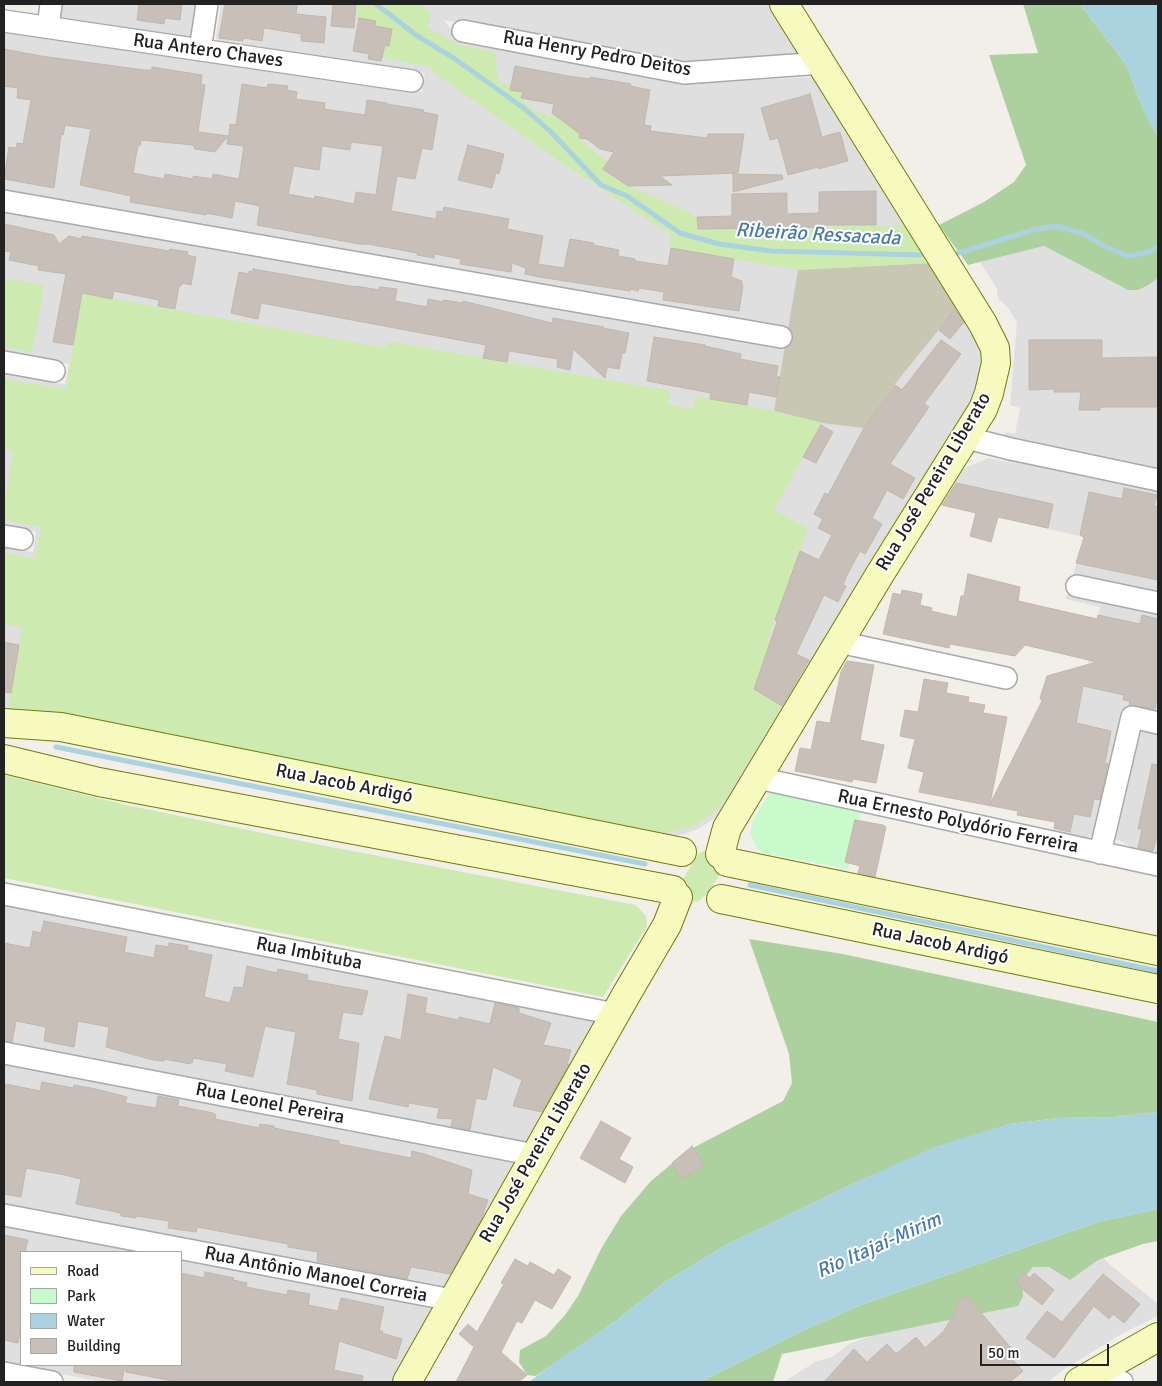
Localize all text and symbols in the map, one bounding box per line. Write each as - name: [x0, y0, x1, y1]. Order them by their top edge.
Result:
- street label: Rua Henry Pedro Deitos: [501, 26, 693, 82]
- street label: Rua Antero Chaves: [132, 29, 284, 73]
- water label: Ribeirão Ressacada: [735, 219, 901, 251]
- street label: Rua José Pereira Liberato: [872, 389, 996, 575]
- street label: Rua Jacob Ardigó: [273, 760, 415, 808]
- street label: Rua Ernesto Polydório Ferreira: [835, 785, 1081, 859]
- street label: Rua Jacob Ardigó: [870, 918, 1010, 970]
- street label: Rua Imbituba: [254, 933, 364, 975]
- street label: Rua José Pereira Liberato: [475, 1059, 597, 1247]
- street label: Rua Leonel Pereira: [194, 1078, 346, 1130]
- water label: Rio Itajaí-Mirim: [813, 1208, 945, 1284]
- street label: Rua Antônio Manoel Correia: [203, 1242, 429, 1308]
- legend: [20, 1251, 182, 1366]
- text: Road: [67, 1262, 99, 1280]
- text: Park: [67, 1287, 96, 1305]
- text: Water: [67, 1312, 105, 1330]
- scale bar: [982, 1334, 1111, 1366]
- text: Building: [67, 1337, 121, 1355]
- text: 50 m: [988, 1344, 1019, 1362]

